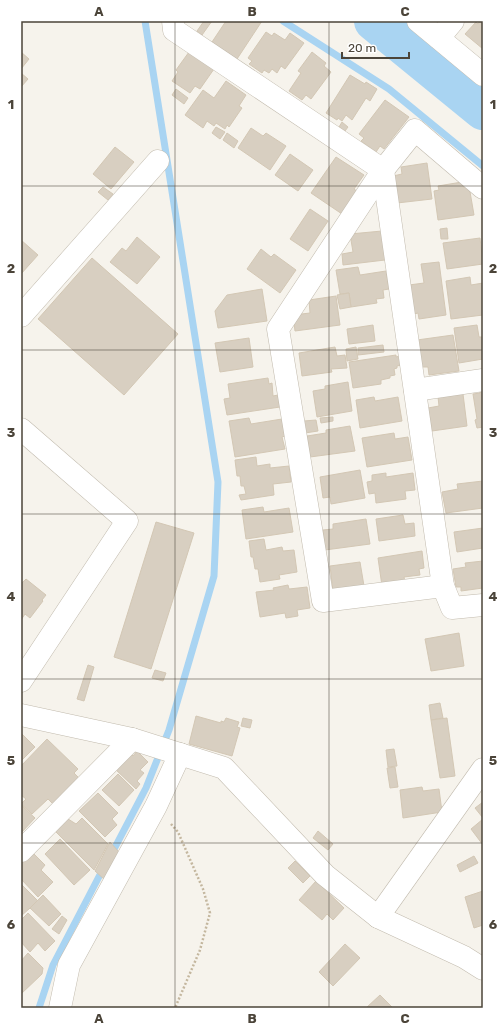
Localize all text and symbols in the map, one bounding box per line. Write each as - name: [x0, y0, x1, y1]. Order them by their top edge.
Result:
- text: A: [94, 4, 104, 19]
- text: B: [247, 4, 257, 19]
- text: C: [400, 4, 410, 19]
- scale bar: [342, 34, 409, 60]
- text: 20 m: [348, 41, 376, 55]
- text: 1: [8, 97, 14, 112]
- text: 1: [490, 97, 496, 112]
- text: 2: [7, 261, 15, 276]
- text: 2: [489, 261, 497, 276]
- text: 3: [7, 425, 16, 440]
- text: 3: [489, 425, 498, 440]
- text: 4: [7, 589, 16, 604]
- text: 4: [489, 589, 498, 604]
- text: 5: [7, 753, 15, 768]
- text: 5: [489, 753, 497, 768]
- text: 6: [7, 917, 16, 932]
- text: 6: [489, 917, 498, 932]
- text: A: [94, 1011, 104, 1026]
- text: B: [247, 1011, 257, 1026]
- text: C: [400, 1011, 410, 1026]

